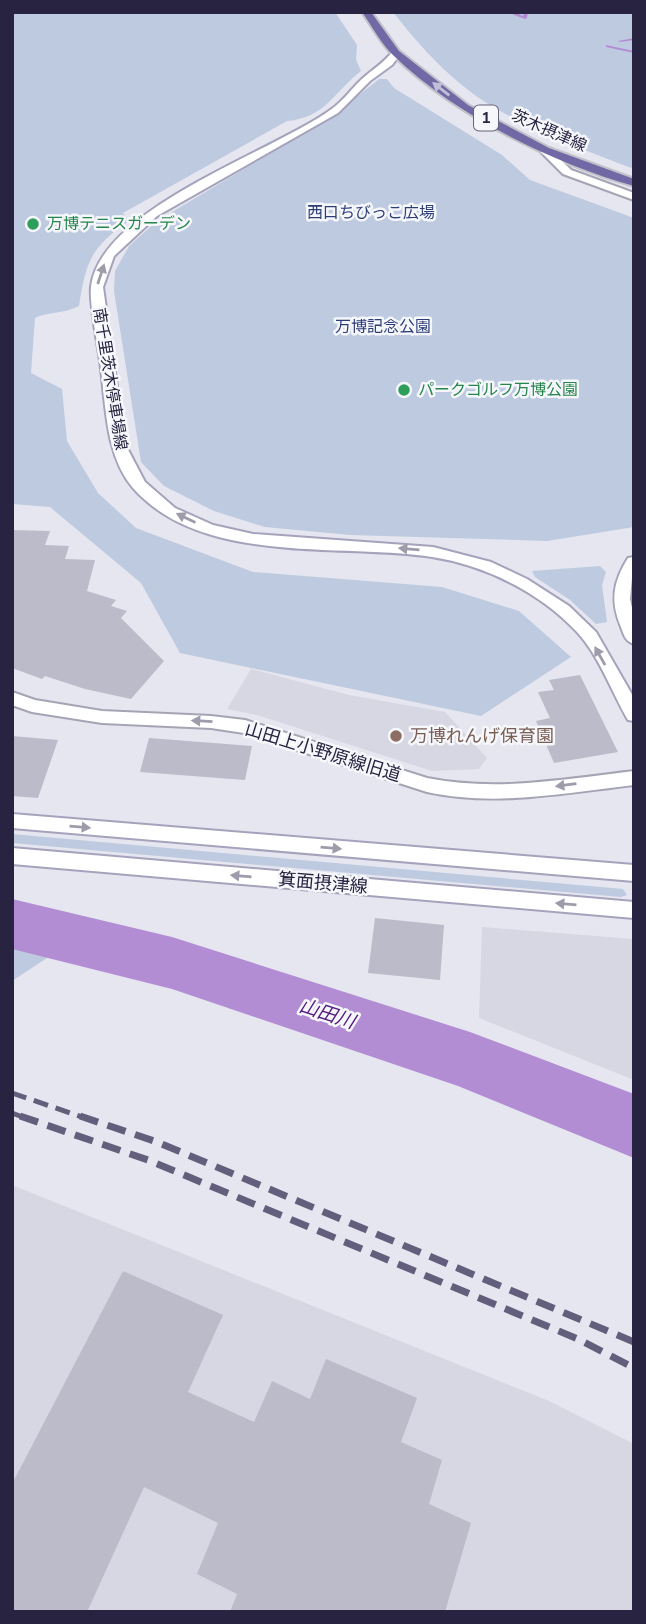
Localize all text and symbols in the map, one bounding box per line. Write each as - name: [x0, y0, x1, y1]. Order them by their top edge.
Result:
- one-way arrow: [433, 82, 450, 97]
- street label: 茨木摂津線: [508, 105, 590, 157]
- road number: 1: [474, 106, 498, 130]
- park label: 西口ちびっこ広場: [307, 202, 435, 224]
- place label: 万博テニスガーデン: [47, 213, 191, 235]
- marker: 万博テニスガーデン: [25, 216, 41, 232]
- one-way arrow: [97, 263, 107, 284]
- street label: 南千里茨木停車場線: [88, 306, 132, 452]
- park label: 万博記念公園: [335, 316, 431, 338]
- place label: パークゴルフ万博公園: [418, 379, 578, 401]
- marker: パークゴルフ万博公園: [396, 382, 412, 398]
- one-way arrow: [176, 512, 196, 523]
- one-way arrow: [398, 544, 420, 555]
- one-way arrow: [594, 646, 606, 665]
- one-way arrow: [191, 716, 213, 727]
- street label: 山田上小野原線旧道: [242, 717, 404, 787]
- place label: 万博れんげ保育園: [410, 724, 554, 748]
- marker: 万博れんげ保育園: [388, 728, 404, 744]
- one-way arrow: [555, 780, 577, 791]
- one-way arrow: [69, 822, 91, 833]
- one-way arrow: [321, 843, 343, 854]
- street label: 箕面摂津線: [277, 867, 369, 899]
- one-way arrow: [230, 870, 252, 881]
- one-way arrow: [555, 898, 577, 909]
- water label: 山田川: [296, 993, 360, 1036]

